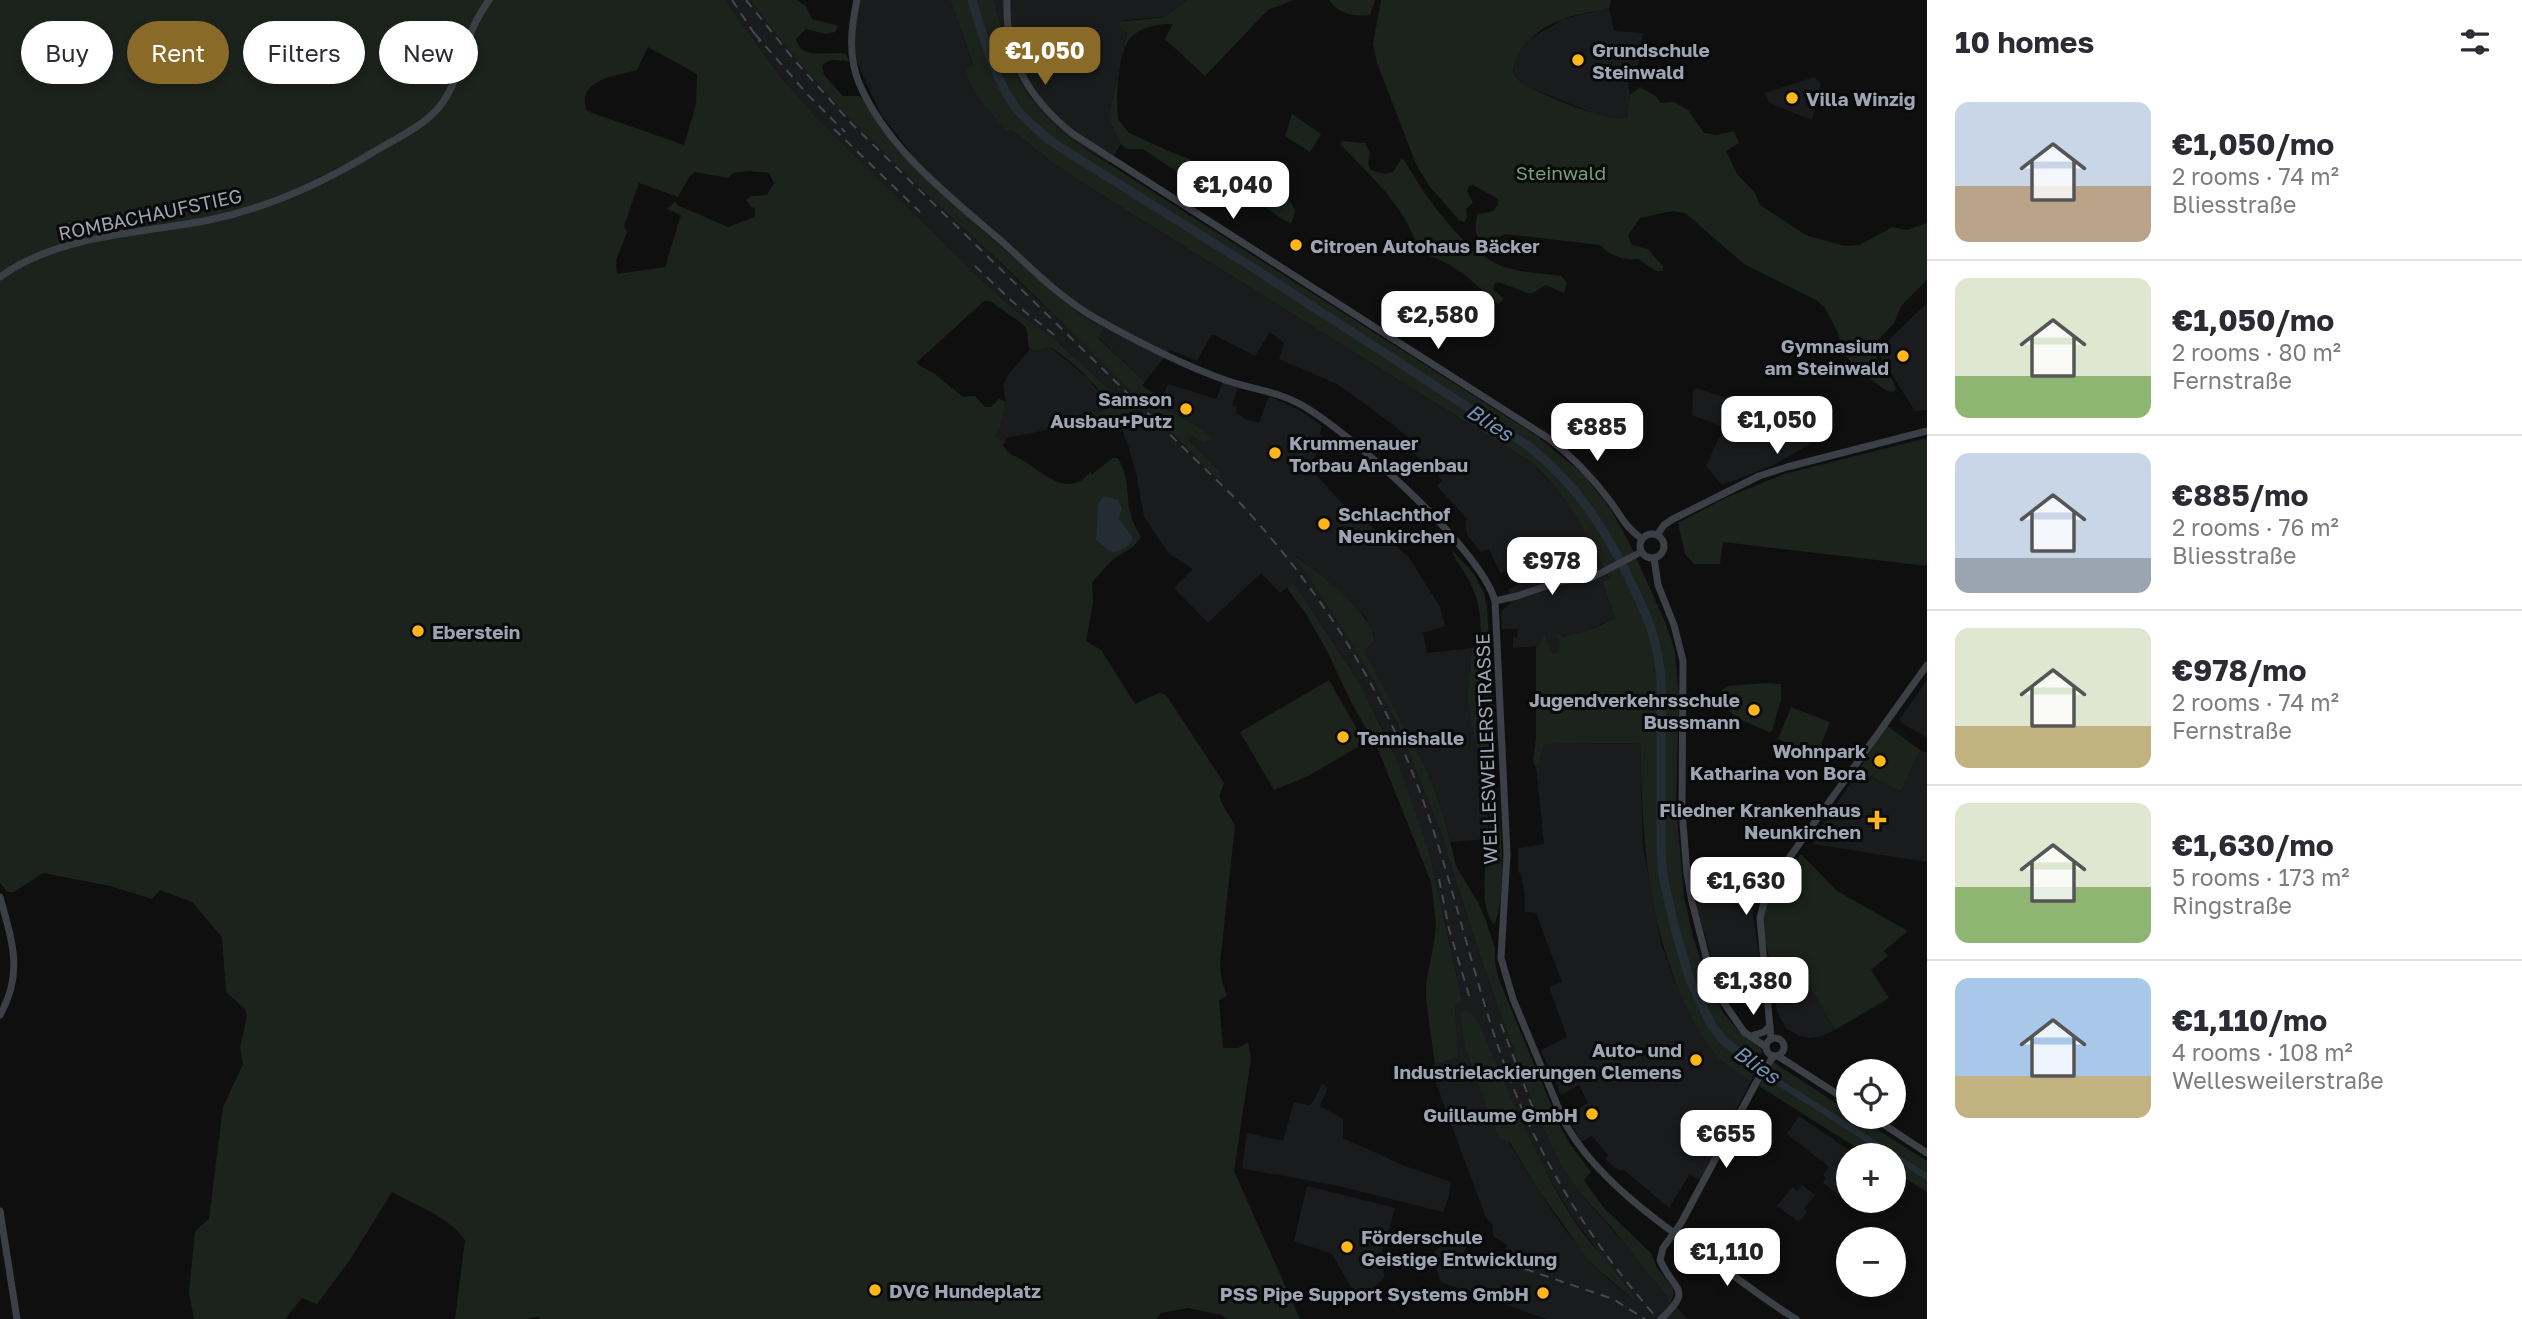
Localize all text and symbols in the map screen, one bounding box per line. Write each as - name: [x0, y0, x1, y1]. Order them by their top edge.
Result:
- chip: Buy: [21, 21, 113, 84]
- chip: Rent: [127, 21, 229, 84]
- chip: Filters: [243, 21, 365, 84]
- chip: New: [379, 21, 478, 84]
- icon: filters: [2456, 23, 2494, 61]
- text: 10 homes: [1955, 24, 2094, 60]
- pin: €1,050: [988, 28, 1102, 87]
- text: €1,050: [1005, 36, 1085, 64]
- place label: Grundschule Steinwald: [1592, 38, 1710, 83]
- marker: Grundschule Steinwald: [1570, 52, 1586, 68]
- place label: Villa Winzig: [1806, 87, 1915, 110]
- marker: Villa Winzig: [1784, 90, 1800, 106]
- text: €1,050/mo: [2172, 126, 2334, 162]
- icon: home: [2011, 130, 2095, 214]
- park label: Steinwald: [1516, 161, 1606, 184]
- pin: €1,040: [1176, 162, 1290, 221]
- text: 2 rooms · 74 m²: [2172, 162, 2339, 190]
- text: €1,040: [1193, 170, 1273, 198]
- street label: ROMBACHAUFSTIEG: [56, 183, 244, 245]
- text: Bliesstraße: [2172, 190, 2296, 218]
- place label: Citroen Autohaus Bäcker: [1310, 234, 1540, 257]
- marker: Citroen Autohaus Bäcker: [1288, 237, 1304, 253]
- pin: €2,580: [1381, 292, 1495, 351]
- text: €2,580: [1397, 300, 1479, 328]
- text: €1,050/mo: [2172, 302, 2334, 338]
- icon: home: [2011, 306, 2095, 390]
- place label: Gymnasium am Steinwald: [1764, 334, 1889, 379]
- text: 2 rooms · 80 m²: [2172, 338, 2341, 366]
- marker: Gymnasium am Steinwald: [1895, 348, 1911, 364]
- text: Fernstraße: [2172, 366, 2292, 394]
- place label: Samson Ausbau+Putz: [1050, 387, 1172, 432]
- pin: €1,050: [1720, 396, 1834, 456]
- water label: Blies: [1462, 398, 1519, 447]
- marker: Samson Ausbau+Putz: [1178, 401, 1194, 417]
- pin: €885: [1556, 404, 1638, 463]
- text: €1,050: [1737, 405, 1817, 433]
- text: €885: [1567, 412, 1627, 440]
- place label: Krummenauer Torbau Anlagenbau: [1289, 431, 1468, 476]
- marker: Krummenauer Torbau Anlagenbau: [1267, 445, 1283, 461]
- text: €885/mo: [2172, 477, 2309, 513]
- icon: home: [2011, 481, 2095, 565]
- place label: Schlachthof Neunkirchen: [1338, 502, 1455, 547]
- text: 2 rooms · 76 m²: [2172, 513, 2339, 541]
- marker: Schlachthof Neunkirchen: [1316, 516, 1332, 532]
- pin: €978: [1511, 538, 1593, 597]
- text: Bliesstraße: [2172, 541, 2296, 569]
- text: €978: [1523, 546, 1581, 574]
- place label: Eberstein: [432, 620, 520, 643]
- marker: Eberstein: [410, 623, 426, 639]
- street label: WELLESWEILERSTRASSE: [1470, 633, 1502, 865]
- text: €978/mo: [2172, 652, 2306, 688]
- icon: home: [2011, 656, 2095, 740]
- place label: Jugendverkehrsschule Bussmann: [1529, 688, 1740, 733]
- text: 2 rooms · 74 m²: [2172, 688, 2339, 716]
- marker: Jugendverkehrsschule Bussmann: [1746, 702, 1762, 718]
- text: Fernstraße: [2172, 716, 2292, 744]
- place label: Tennishalle: [1357, 726, 1464, 749]
- marker: Tennishalle: [1335, 729, 1351, 745]
- place label: Wohnpark Katharina von Bora: [1690, 739, 1866, 784]
- marker: Wohnpark Katharina von Bora: [1872, 753, 1888, 769]
- place label: Fliedner Krankenhaus Neunkirchen: [1659, 798, 1861, 843]
- marker: Fliedner Krankenhaus Neunkirchen: [1867, 810, 1887, 830]
- text: €1,630/mo: [2172, 827, 2334, 863]
- icon: home: [2011, 831, 2095, 915]
- pin: €1,630: [1689, 858, 1803, 917]
- text: 5 rooms · 173 m²: [2172, 863, 2350, 891]
- text: €1,630: [1706, 866, 1786, 894]
- text: Ringstraße: [2172, 891, 2292, 919]
- pin: €1,380: [1696, 958, 1810, 1017]
- text: €1,380: [1713, 966, 1793, 994]
- text: €1,110/mo: [2172, 1002, 2327, 1038]
- icon: home: [2011, 1006, 2095, 1090]
- place label: Auto- und Industrielackierungen Clemens: [1393, 1038, 1682, 1083]
- text: 4 rooms · 108 m²: [2172, 1038, 2353, 1066]
- water label: Blies: [1729, 1039, 1786, 1089]
- marker: Auto- und Industrielackierungen Clemens: [1688, 1052, 1704, 1068]
- map controls: [1836, 1059, 1906, 1297]
- button: locate: [1836, 1059, 1906, 1129]
- text: Wellesweilerstraße: [2172, 1066, 2384, 1094]
- place label: Guillaume GmbH: [1423, 1103, 1578, 1126]
- marker: Guillaume GmbH: [1584, 1106, 1600, 1122]
- pin: €655: [1685, 1110, 1767, 1170]
- text: €655: [1697, 1119, 1755, 1147]
- button: +: [1836, 1143, 1906, 1213]
- place label: Förderschule Geistige Entwicklung: [1361, 1225, 1557, 1270]
- button: −: [1836, 1227, 1906, 1297]
- pin: €1,110: [1670, 1228, 1784, 1288]
- text: €1,110: [1690, 1237, 1764, 1265]
- marker: Förderschule Geistige Entwicklung: [1339, 1239, 1355, 1255]
- place label: DVG Hundeplatz: [889, 1279, 1041, 1302]
- marker: DVG Hundeplatz: [867, 1282, 883, 1298]
- place label: PSS Pipe Support Systems GmbH: [1220, 1282, 1529, 1305]
- marker: PSS Pipe Support Systems GmbH: [1535, 1285, 1551, 1301]

